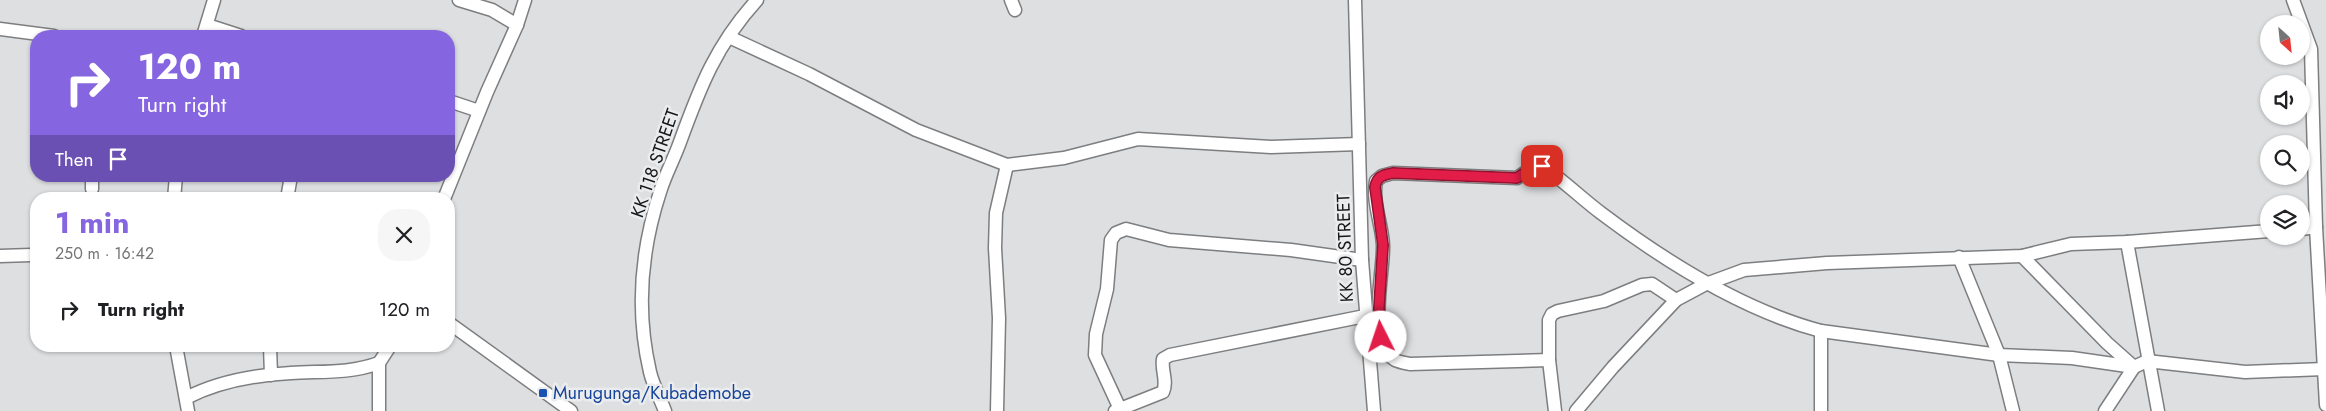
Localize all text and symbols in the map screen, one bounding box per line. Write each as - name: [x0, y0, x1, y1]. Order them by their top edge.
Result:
- north arrow: [2260, 15, 2310, 65]
- map controls: [2260, 15, 2310, 245]
- text: 120 m: [138, 42, 241, 92]
- icon: right: [55, 50, 120, 115]
- button: sound: [2260, 75, 2310, 125]
- text: Turn right: [138, 88, 226, 120]
- street label: KK 118 STREET: [624, 104, 686, 221]
- button: search: [2260, 135, 2310, 185]
- icon: arrive: [104, 145, 132, 173]
- pin: [1521, 145, 1563, 187]
- text: Then: [55, 146, 94, 173]
- icon: arrive: [1528, 152, 1556, 180]
- street label: KK 80 STREET: [1330, 193, 1360, 303]
- button: layers: [2260, 195, 2310, 245]
- text: 1 min: [55, 201, 129, 244]
- button: close: [378, 209, 430, 261]
- text: 250 m · 16:42: [55, 242, 154, 265]
- icon: right: [55, 296, 83, 324]
- text: Turn right: [98, 296, 184, 323]
- text: 120 m: [379, 296, 430, 323]
- position arrow: [1354, 310, 1406, 362]
- place label: Murugunga/Kubademobe: [553, 380, 751, 406]
- marker: Murugunga/Kubademobe: [537, 387, 549, 399]

